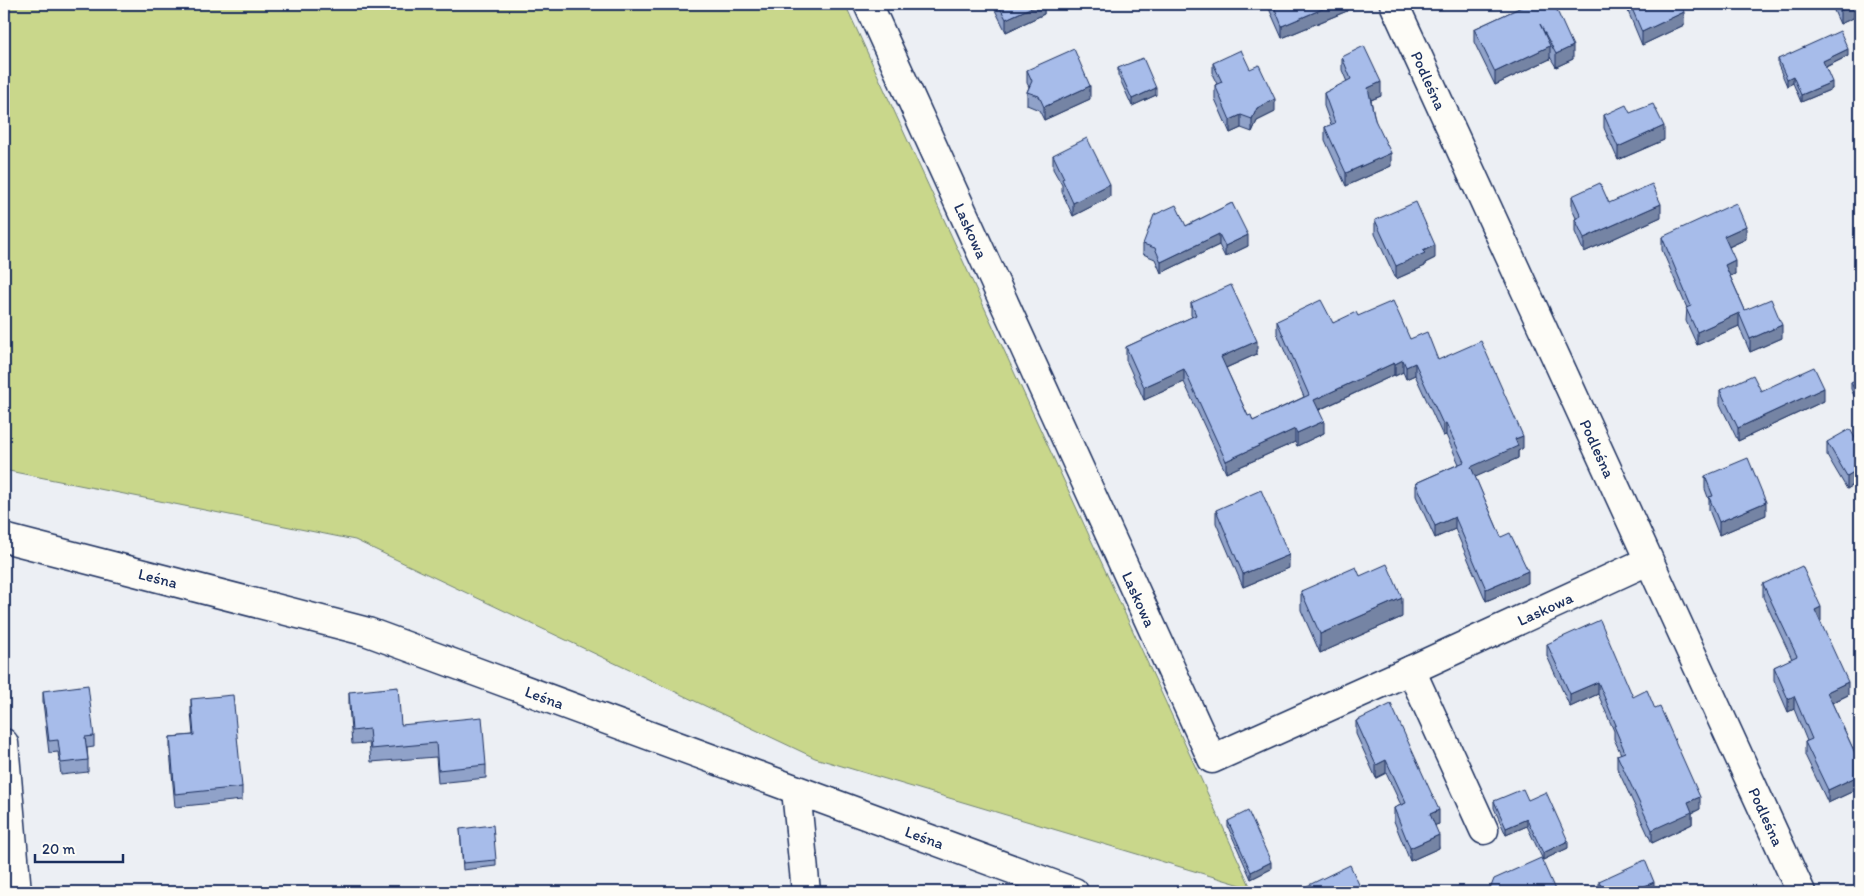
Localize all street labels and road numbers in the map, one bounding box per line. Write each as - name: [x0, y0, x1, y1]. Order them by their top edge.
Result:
- street label: Podleśna: [1407, 48, 1450, 113]
- street label: Laskowa: [950, 200, 992, 262]
- street label: Podleśna: [1576, 416, 1619, 482]
- street label: Leśna: [136, 564, 180, 592]
- street label: Laskowa: [1118, 569, 1160, 631]
- street label: Laskowa: [1514, 588, 1576, 630]
- street label: Leśna: [522, 682, 566, 713]
- street label: Podleśna: [1744, 785, 1788, 850]
- street label: Leśna: [902, 822, 946, 853]

